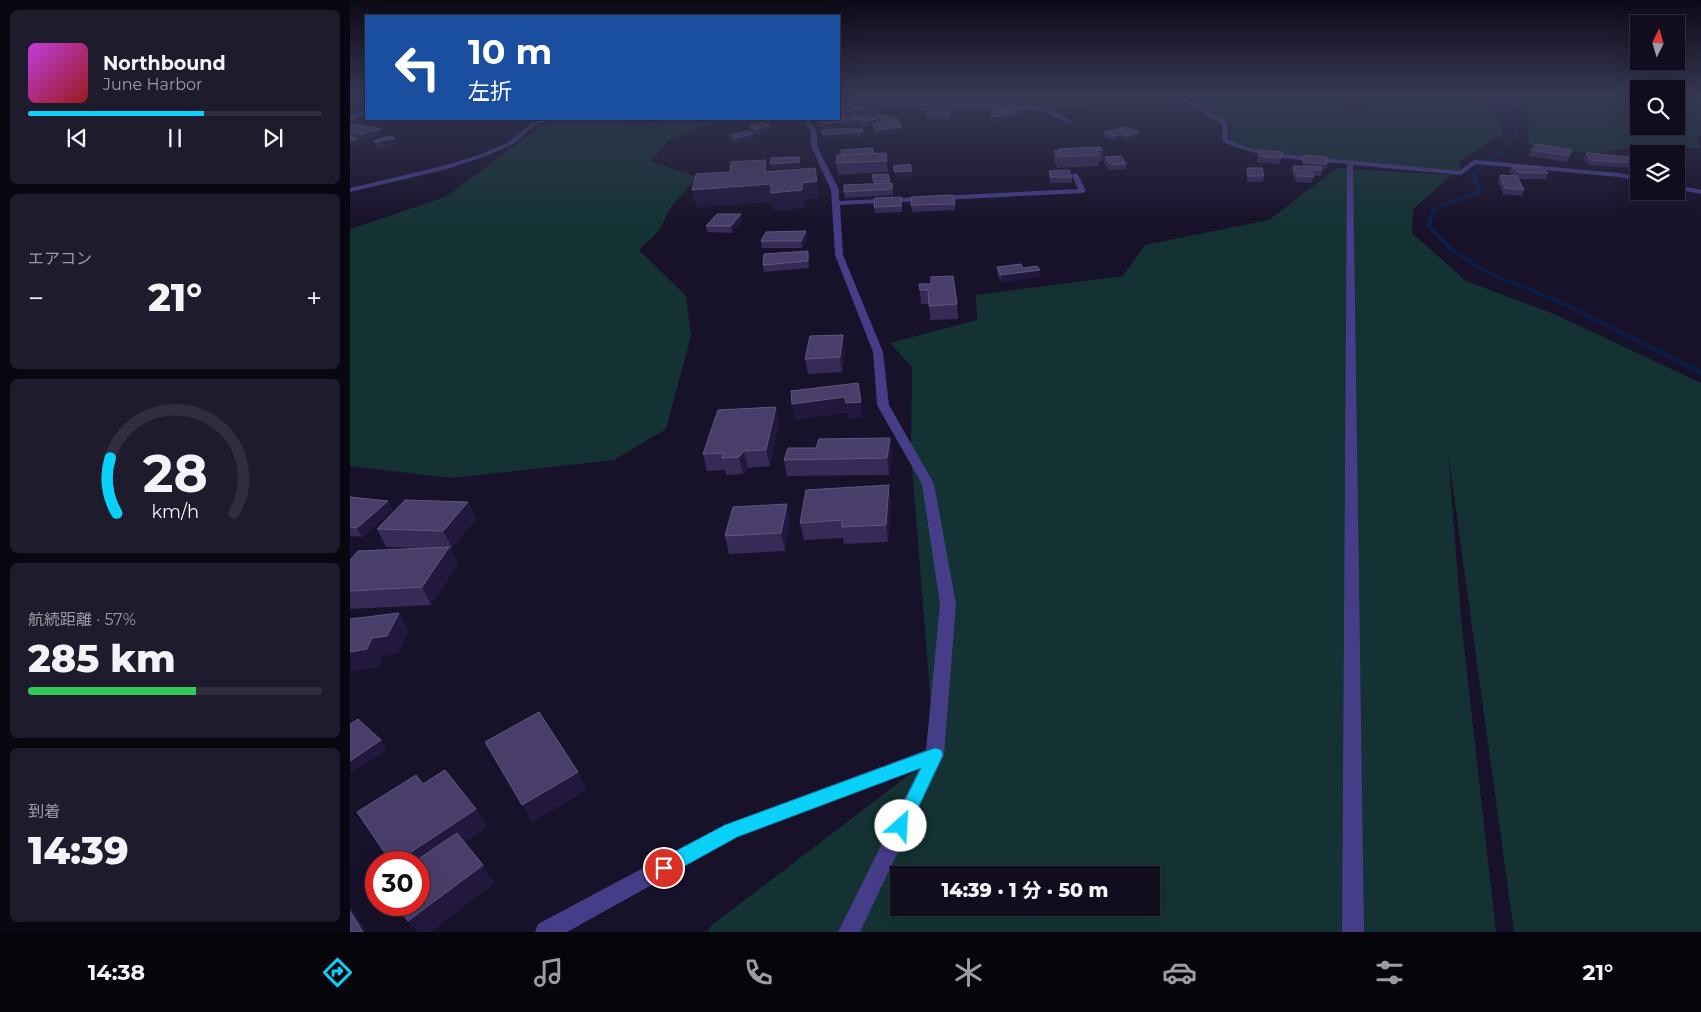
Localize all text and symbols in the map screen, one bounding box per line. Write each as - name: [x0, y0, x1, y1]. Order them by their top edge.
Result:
- north arrow: [1630, 15, 1685, 70]
- map controls: [1630, 15, 1685, 200]
- text: 10 m: [468, 30, 552, 73]
- icon: left: [385, 35, 450, 100]
- text: Northbound: [103, 52, 226, 75]
- text: June Harbor: [103, 75, 202, 94]
- text: 左折: [468, 78, 512, 105]
- button: search: [1630, 80, 1685, 135]
- icon: previous: [63, 124, 91, 152]
- icon: pause: [161, 124, 189, 152]
- icon: next: [259, 124, 287, 152]
- button: layers: [1630, 145, 1685, 200]
- text: エアコン: [28, 249, 92, 268]
- text: 21°: [148, 274, 202, 321]
- text: −: [28, 281, 44, 315]
- text: +: [306, 281, 322, 315]
- text: 28: [142, 442, 208, 505]
- text: km/h: [151, 501, 199, 522]
- text: 航続距離 · 57%: [28, 610, 136, 629]
- text: 285 km: [28, 635, 176, 682]
- position arrow: [874, 799, 926, 851]
- text: 到着: [28, 802, 60, 821]
- text: 14:39: [28, 827, 129, 874]
- pin: [643, 847, 685, 889]
- speed limit sign: 30: [365, 851, 430, 916]
- icon: arrive: [650, 854, 678, 882]
- text: 14:39 · 1 分 · 50 m: [942, 879, 1108, 902]
- icon: directions: [320, 955, 355, 990]
- icon: music: [531, 955, 566, 990]
- icon: phone: [741, 955, 776, 990]
- icon: climate: [951, 955, 986, 990]
- icon: car: [1162, 955, 1197, 990]
- icon: filters: [1372, 955, 1407, 990]
- text: 14:38: [88, 959, 145, 986]
- text: 21°: [1582, 959, 1613, 986]

